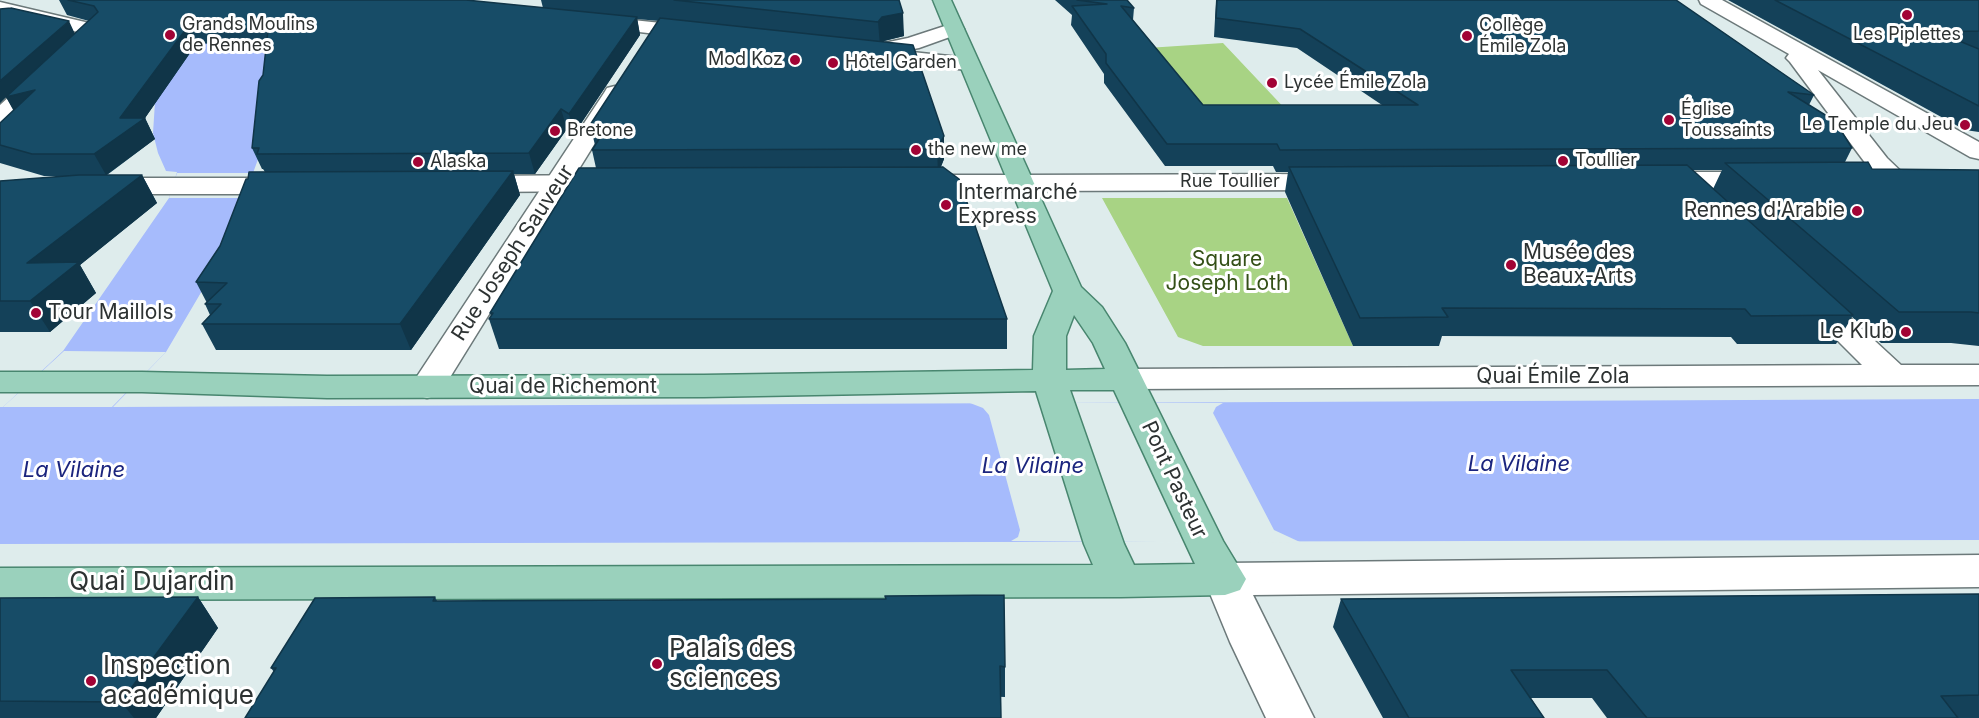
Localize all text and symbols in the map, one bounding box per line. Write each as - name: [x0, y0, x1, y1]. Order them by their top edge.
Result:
- marker: Les Piplettes: [1900, 8, 1914, 22]
- place label: Grands Moulins de Rennes: [182, 14, 315, 57]
- place label: Collège Émile Zola: [1479, 15, 1566, 57]
- place label: Les Piplettes: [1853, 24, 1961, 46]
- marker: Grands Moulins de Rennes: [163, 28, 177, 42]
- marker: Collège Émile Zola: [1460, 29, 1474, 43]
- place label: Mod Koz: [708, 49, 783, 71]
- place label: Hôtel Garden: [845, 52, 957, 74]
- marker: Mod Koz: [788, 53, 802, 67]
- marker: Hôtel Garden: [826, 56, 840, 70]
- place label: Lycée Émile Zola: [1284, 72, 1426, 94]
- marker: Lycée Émile Zola: [1265, 76, 1279, 90]
- place label: Église Toussaints: [1681, 99, 1772, 142]
- marker: Église Toussaints: [1662, 113, 1676, 127]
- place label: Le Temple du Jeu: [1802, 114, 1953, 136]
- marker: Le Temple du Jeu: [1958, 118, 1972, 132]
- place label: Bretone: [567, 120, 633, 142]
- marker: Bretone: [548, 124, 562, 138]
- place label: the new me: [928, 139, 1027, 161]
- marker: the new me: [909, 143, 923, 157]
- place label: Toullier: [1575, 150, 1637, 172]
- place label: Alaska: [430, 151, 486, 173]
- marker: Toullier: [1556, 154, 1570, 168]
- marker: Alaska: [411, 155, 425, 169]
- street label: Rue Joseph Sauveur: [447, 160, 579, 346]
- street label: Rue Toullier: [1180, 171, 1280, 193]
- place label: Intermarché Express: [958, 180, 1078, 230]
- marker: Intermarché Express: [939, 198, 953, 212]
- place label: Rennes d'Arabie: [1684, 198, 1845, 224]
- marker: Rennes d'Arabie: [1850, 204, 1864, 218]
- place label: Musée des Beaux-Arts: [1523, 240, 1634, 290]
- park label: Square Joseph Loth: [1166, 247, 1288, 297]
- marker: Musée des Beaux-Arts: [1504, 258, 1518, 272]
- place label: Tour Maillols: [48, 300, 174, 326]
- marker: Tour Maillols: [29, 306, 43, 320]
- place label: Le Klub: [1820, 319, 1894, 345]
- marker: Le Klub: [1899, 325, 1913, 339]
- street label: Quai Émile Zola: [1476, 364, 1630, 390]
- street label: Quai de Richemont: [469, 374, 657, 400]
- street label: Pont Pasteur: [1136, 417, 1212, 543]
- water label: La Vilaine: [1468, 451, 1570, 477]
- water label: La Vilaine: [982, 453, 1084, 479]
- water label: La Vilaine: [23, 457, 125, 483]
- street label: Quai Dujardin: [69, 566, 235, 598]
- place label: Palais des sciences: [669, 633, 793, 694]
- place label: Inspection académique: [103, 650, 254, 712]
- marker: Palais des sciences: [650, 657, 664, 671]
- marker: Inspection académique: [84, 674, 98, 688]

